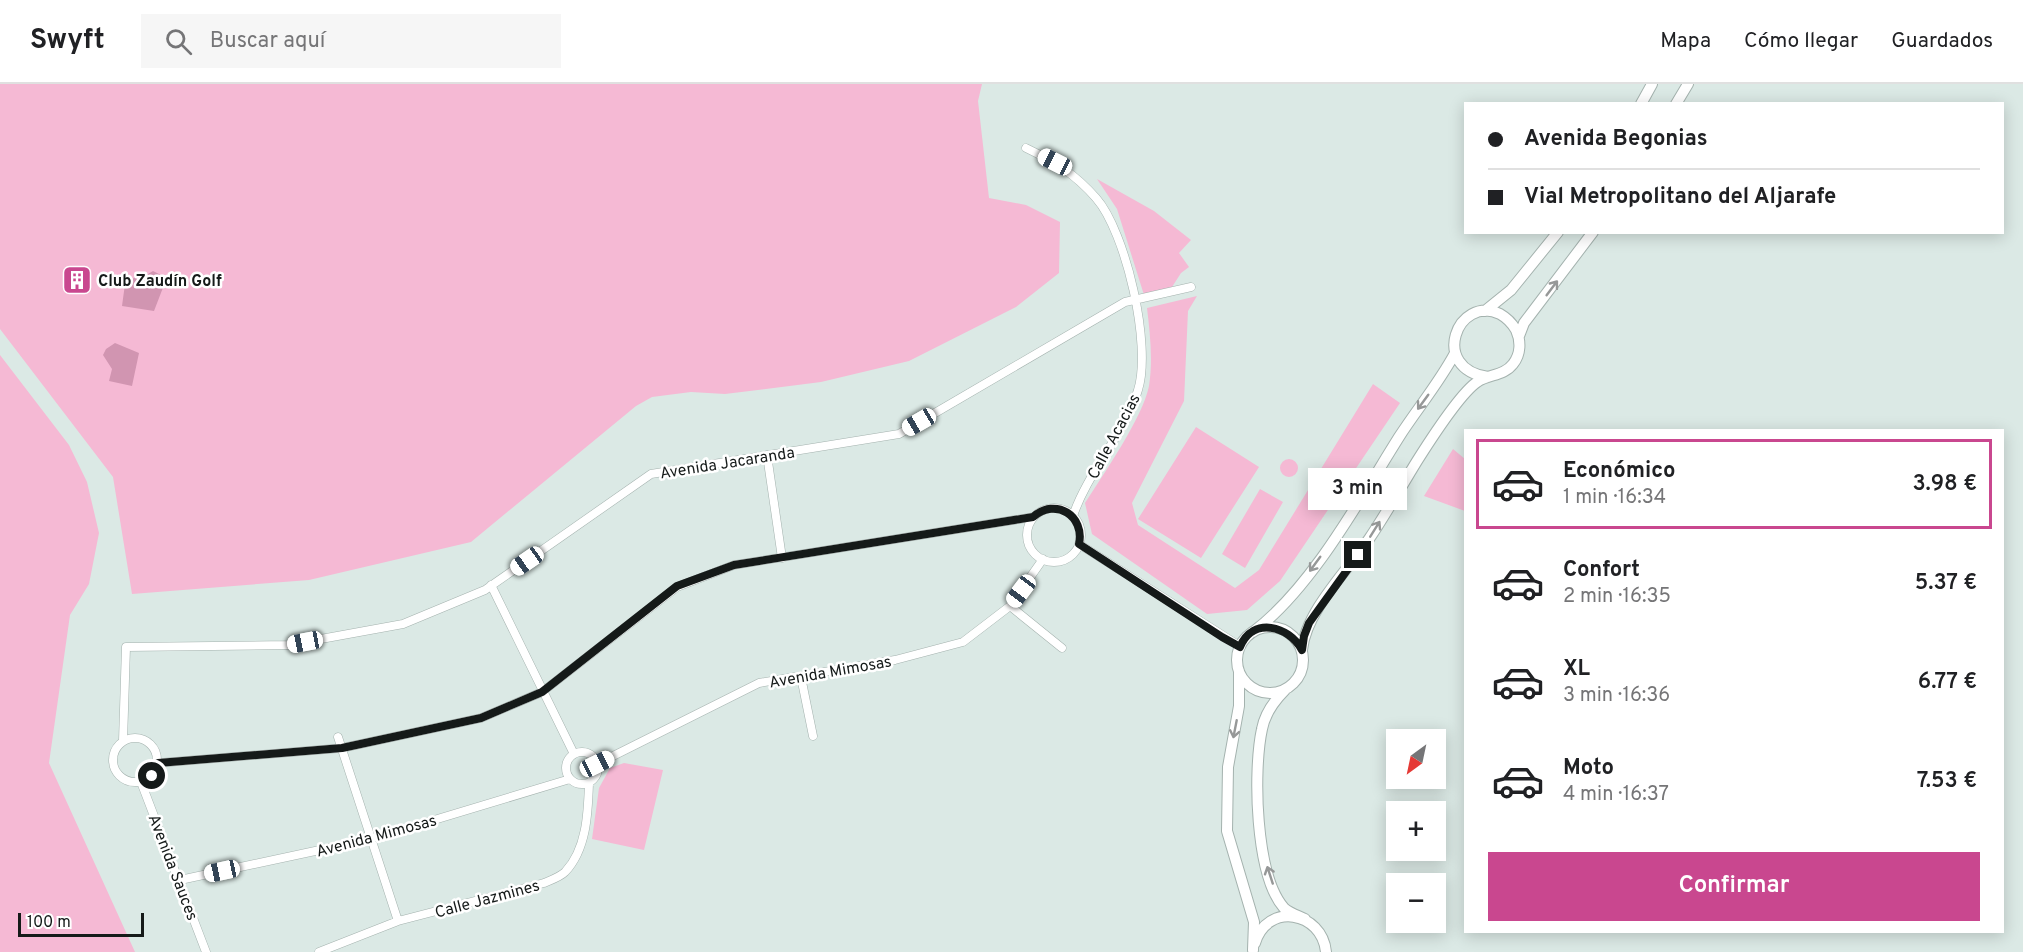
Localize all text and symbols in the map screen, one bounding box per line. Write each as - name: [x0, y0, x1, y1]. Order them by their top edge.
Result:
- search box: [141, 14, 561, 68]
- text: Swyft: [30, 23, 105, 59]
- icon: search: [162, 25, 195, 58]
- text: Buscar aquí: [210, 28, 325, 55]
- text: Mapa: [1660, 28, 1711, 55]
- text: Cómo llegar: [1744, 28, 1858, 55]
- text: Guardados: [1891, 28, 1993, 55]
- text: Avenida Begonias: [1524, 126, 1708, 153]
- car: [1035, 146, 1075, 178]
- text: Vial Metropolitano del Aljarafe: [1524, 184, 1836, 211]
- building icon: Club Zaudín Golf: [61, 264, 93, 296]
- place label: Club Zaudín Golf: [98, 272, 222, 292]
- one-way arrow: [1545, 280, 1558, 296]
- street label: Calle Acacias: [1084, 391, 1146, 483]
- one-way arrow: [1417, 393, 1430, 409]
- car: [899, 405, 939, 439]
- street label: Avenida Jacaranda: [658, 443, 796, 485]
- icon: car: [1491, 457, 1545, 511]
- text: Económico: [1563, 458, 1676, 485]
- callout: 3 min: [1308, 468, 1408, 510]
- text: 3.98 €: [1913, 471, 1977, 498]
- text: 3 min: [1332, 476, 1383, 502]
- text: 1 min · 16:34: [1563, 485, 1666, 511]
- one-way arrow: [1368, 521, 1381, 538]
- route end: [1344, 541, 1371, 568]
- car: [507, 543, 547, 579]
- one-way arrow: [1309, 555, 1321, 571]
- icon: car: [1491, 556, 1545, 610]
- text: Confort: [1563, 557, 1640, 584]
- text: 5.37 €: [1915, 570, 1977, 597]
- car: [1003, 571, 1039, 611]
- text: 2 min · 16:35: [1563, 584, 1671, 610]
- car: [286, 630, 324, 654]
- street label: Avenida Mimosas: [768, 652, 893, 694]
- icon: car: [1491, 655, 1545, 709]
- text: XL: [1563, 656, 1590, 683]
- text: 6.77 €: [1918, 669, 1977, 696]
- text: 3 min · 16:36: [1563, 683, 1670, 709]
- one-way arrow: [1229, 718, 1240, 738]
- north arrow: [1386, 729, 1446, 789]
- map controls: [1386, 729, 1446, 933]
- car: [577, 748, 617, 780]
- icon: car: [1491, 754, 1545, 808]
- text: Moto: [1563, 755, 1614, 782]
- route start: [138, 762, 165, 789]
- text: 7.53 €: [1917, 768, 1977, 795]
- text: 4 min · 16:37: [1563, 782, 1669, 808]
- button: +: [1386, 801, 1446, 861]
- street label: Avenida Mimosas: [314, 811, 439, 863]
- street label: Avenida Sauces: [143, 812, 202, 924]
- button: Confirmar: [1488, 852, 1980, 921]
- car: [203, 858, 241, 884]
- one-way arrow: [1264, 866, 1275, 885]
- button: −: [1386, 873, 1446, 933]
- street label: Calle Jazmines: [433, 876, 542, 924]
- scale bar: [18, 910, 144, 938]
- text: 100 m: [27, 913, 71, 933]

